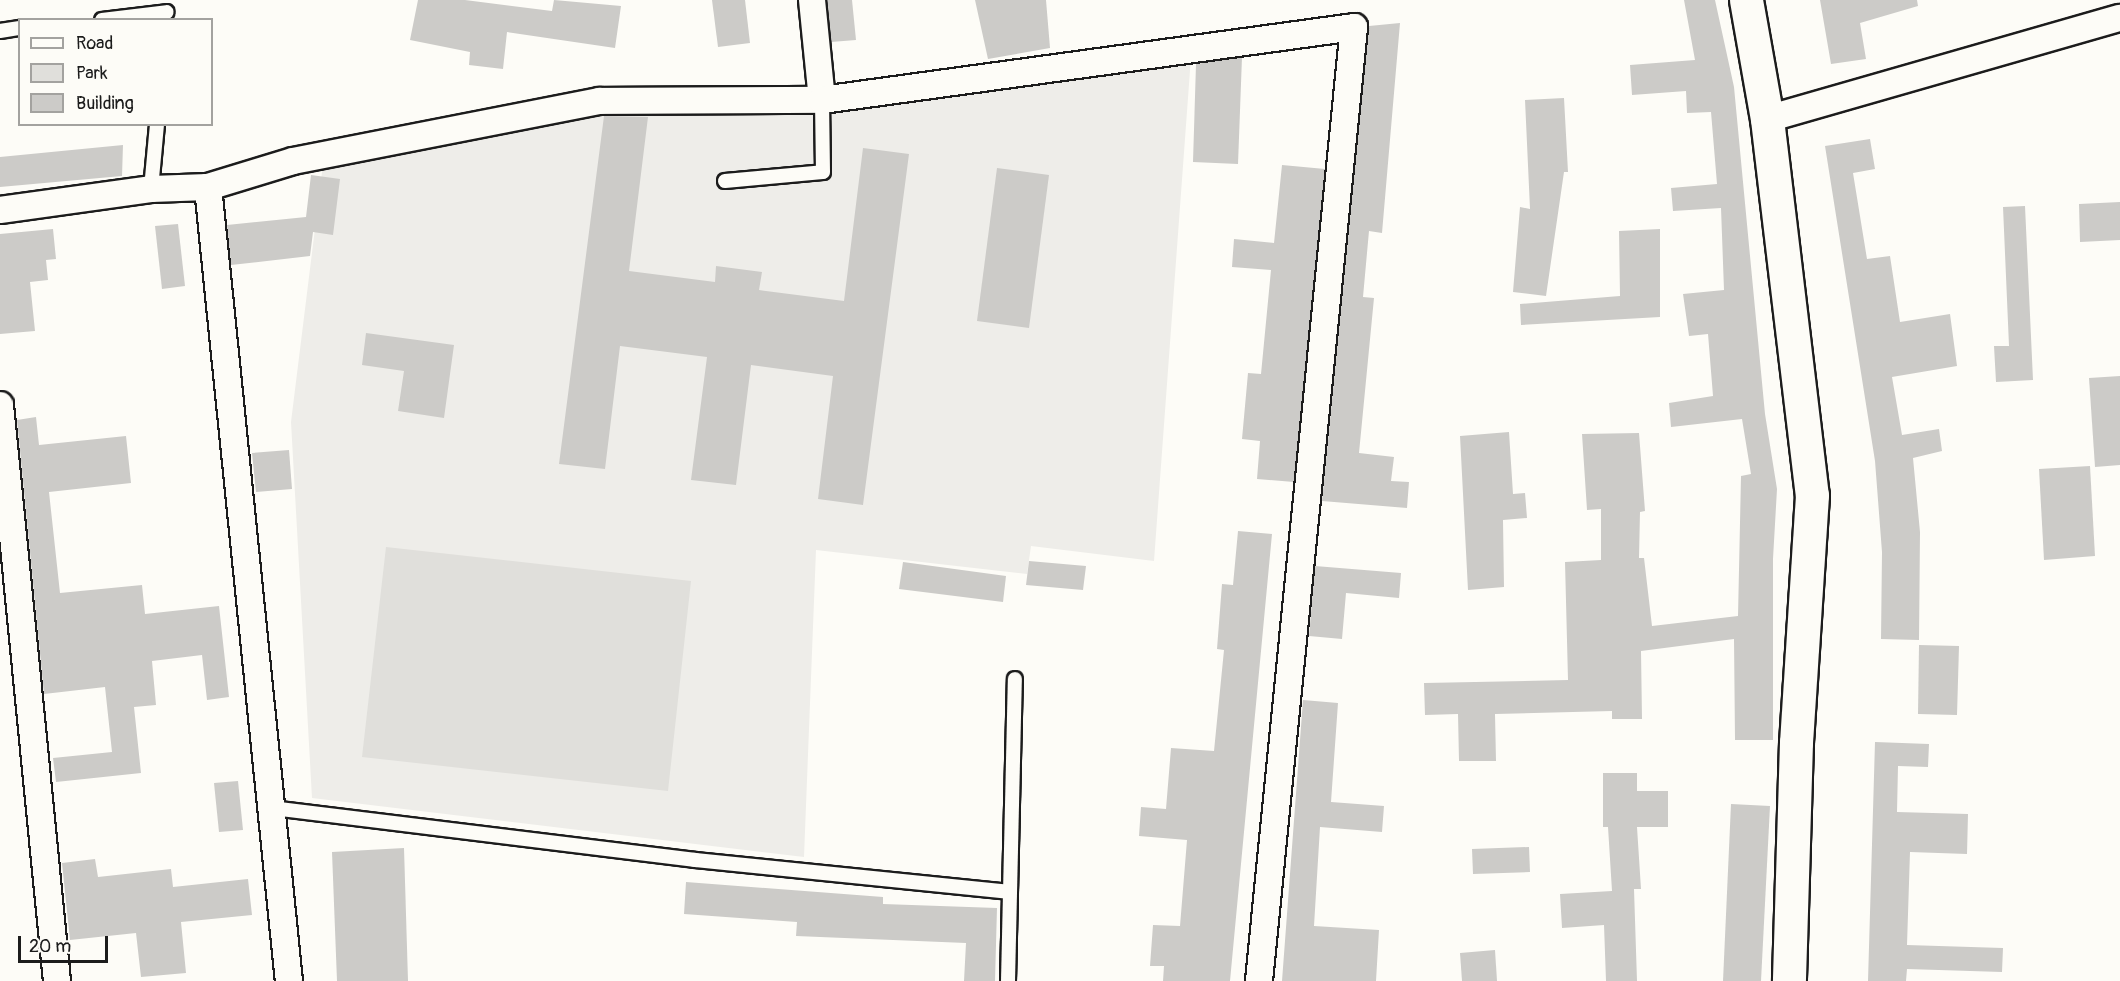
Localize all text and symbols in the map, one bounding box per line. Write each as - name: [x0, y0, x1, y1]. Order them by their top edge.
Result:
- legend: [18, 18, 213, 126]
- text: Road: [76, 32, 113, 55]
- text: Park: [76, 62, 108, 85]
- text: Building: [76, 92, 134, 115]
- scale bar: [21, 924, 111, 962]
- text: 20 m: [29, 935, 71, 958]

